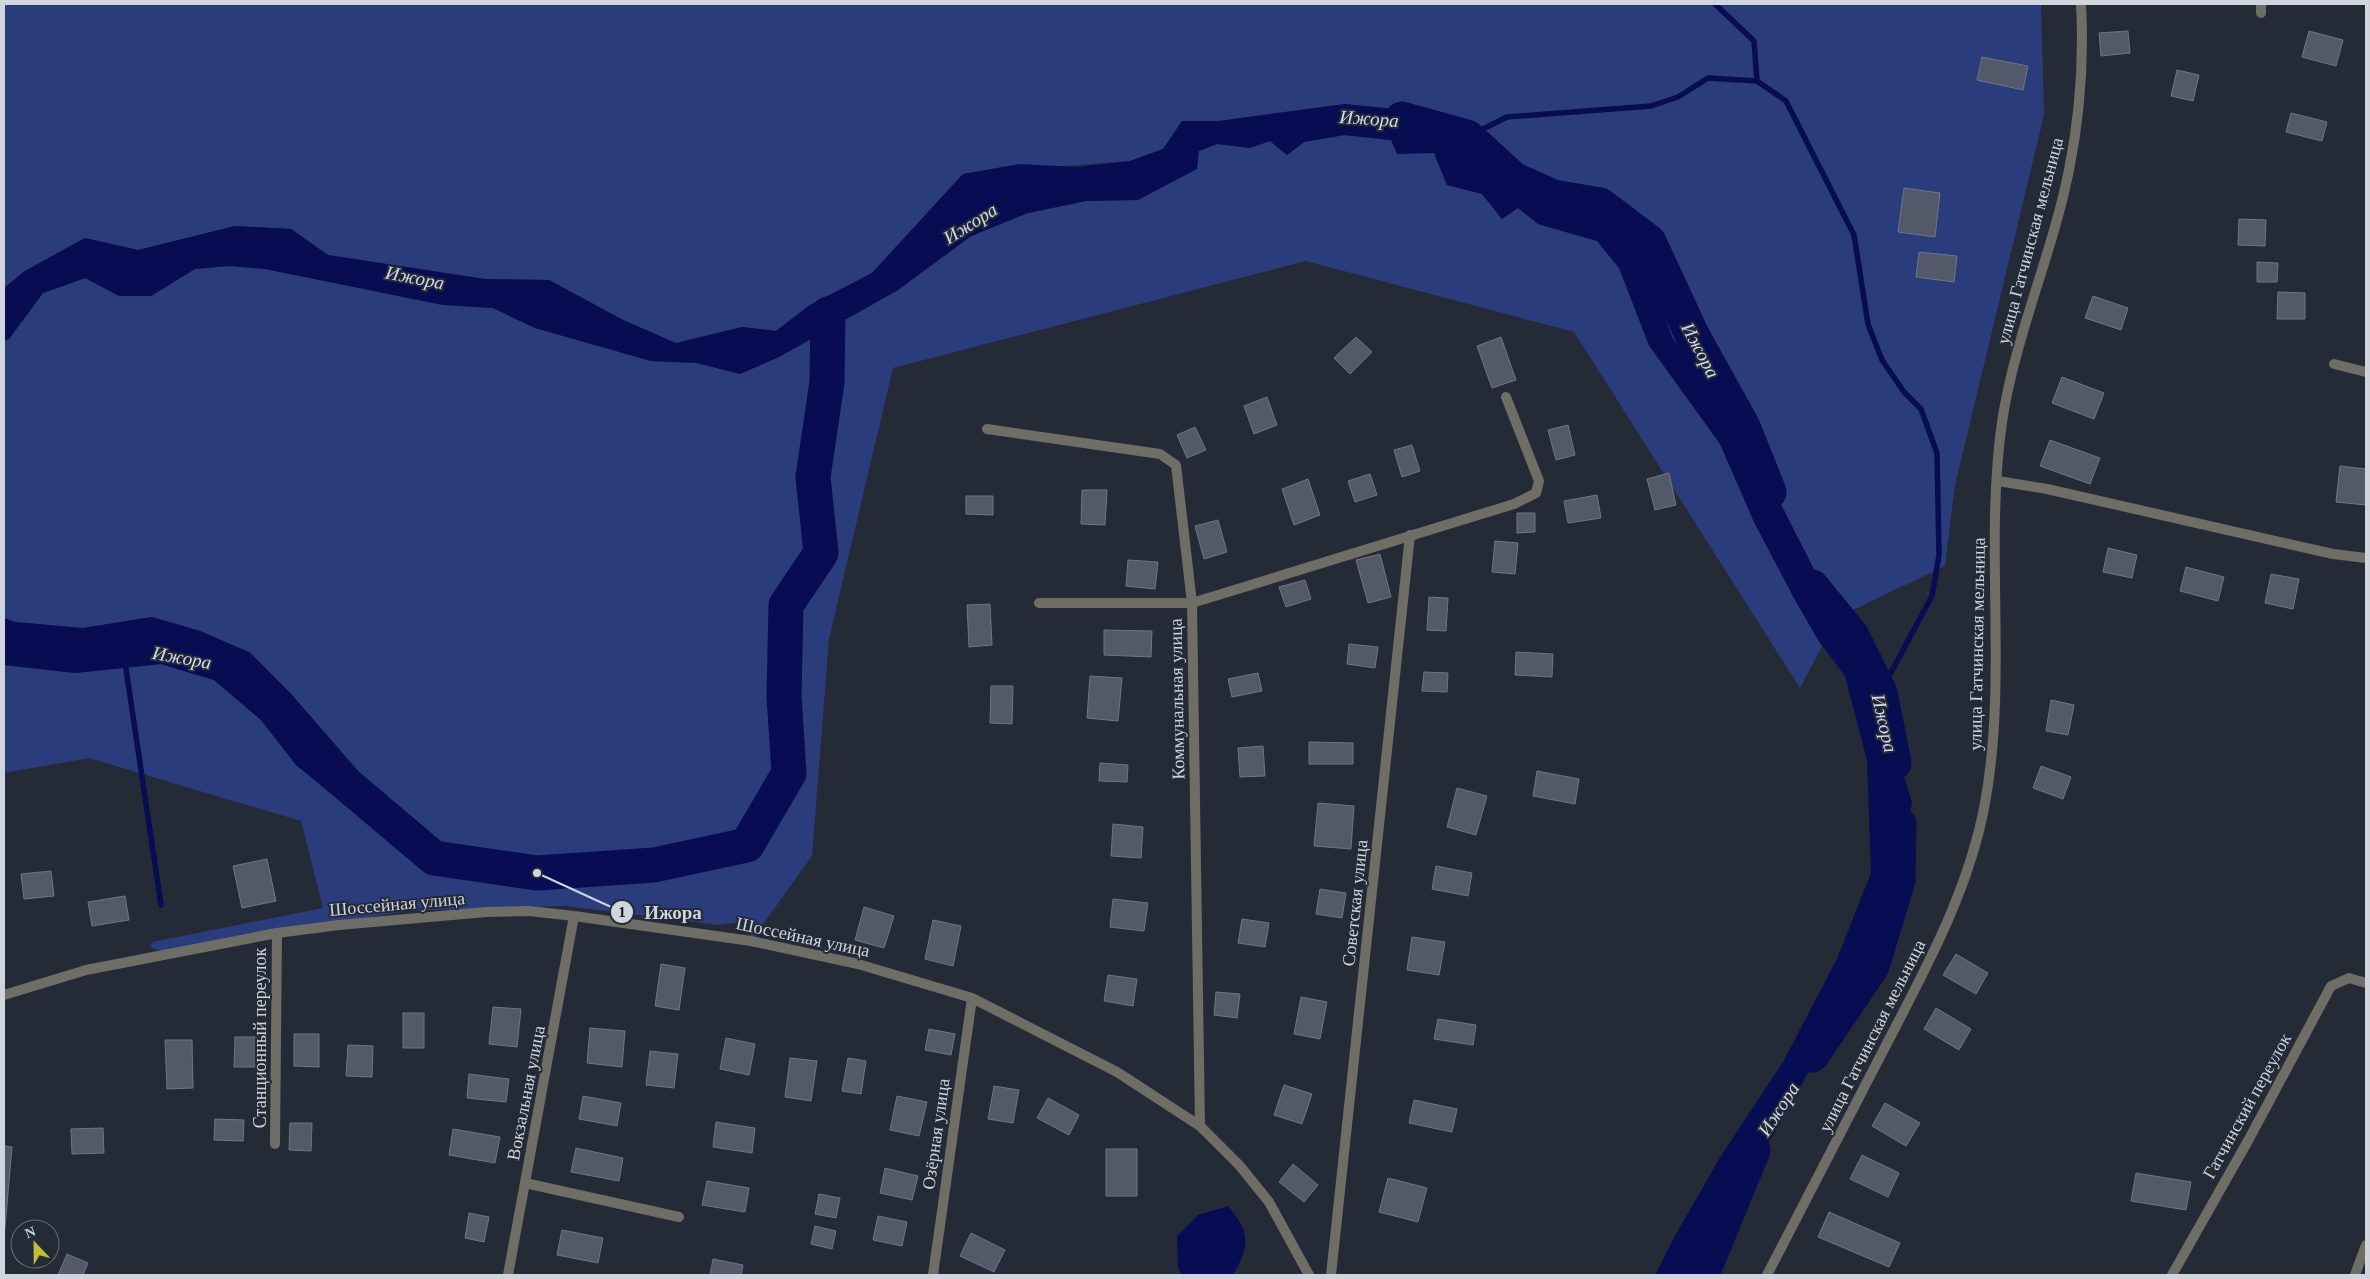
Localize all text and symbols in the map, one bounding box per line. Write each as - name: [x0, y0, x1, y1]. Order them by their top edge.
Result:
- water label: Ижора: [1338, 106, 1399, 131]
- street label: улица Гатчинская мельница: [1993, 135, 2067, 347]
- water label: Ижора: [939, 199, 1001, 249]
- water label: Ижора: [383, 261, 446, 293]
- water label: Ижора: [1677, 318, 1724, 381]
- street label: улица Гатчинская мельница: [1965, 537, 1989, 751]
- street label: Коммунальная улица: [1166, 618, 1188, 780]
- water label: Ижора: [150, 642, 213, 673]
- water label: Ижора: [1867, 691, 1901, 754]
- street label: Советская улица: [1338, 839, 1372, 967]
- street label: Шоссейная улица: [328, 888, 466, 920]
- callout: Ижора: [609, 895, 712, 929]
- text: Ижора: [644, 902, 702, 923]
- text: 1: [618, 904, 626, 920]
- street label: Шоссейная улица: [734, 913, 872, 961]
- street label: улица Гатчинская мельница: [1815, 936, 1929, 1136]
- street label: Станционный переулок: [250, 948, 270, 1128]
- street label: Вокзальная улица: [503, 1024, 549, 1162]
- street label: Гатчинский переулок: [2199, 1030, 2295, 1182]
- street label: Озёрная улица: [918, 1077, 954, 1191]
- water label: Ижора: [1753, 1079, 1803, 1141]
- north arrow: [10, 1219, 60, 1269]
- text: N: [23, 1224, 38, 1241]

